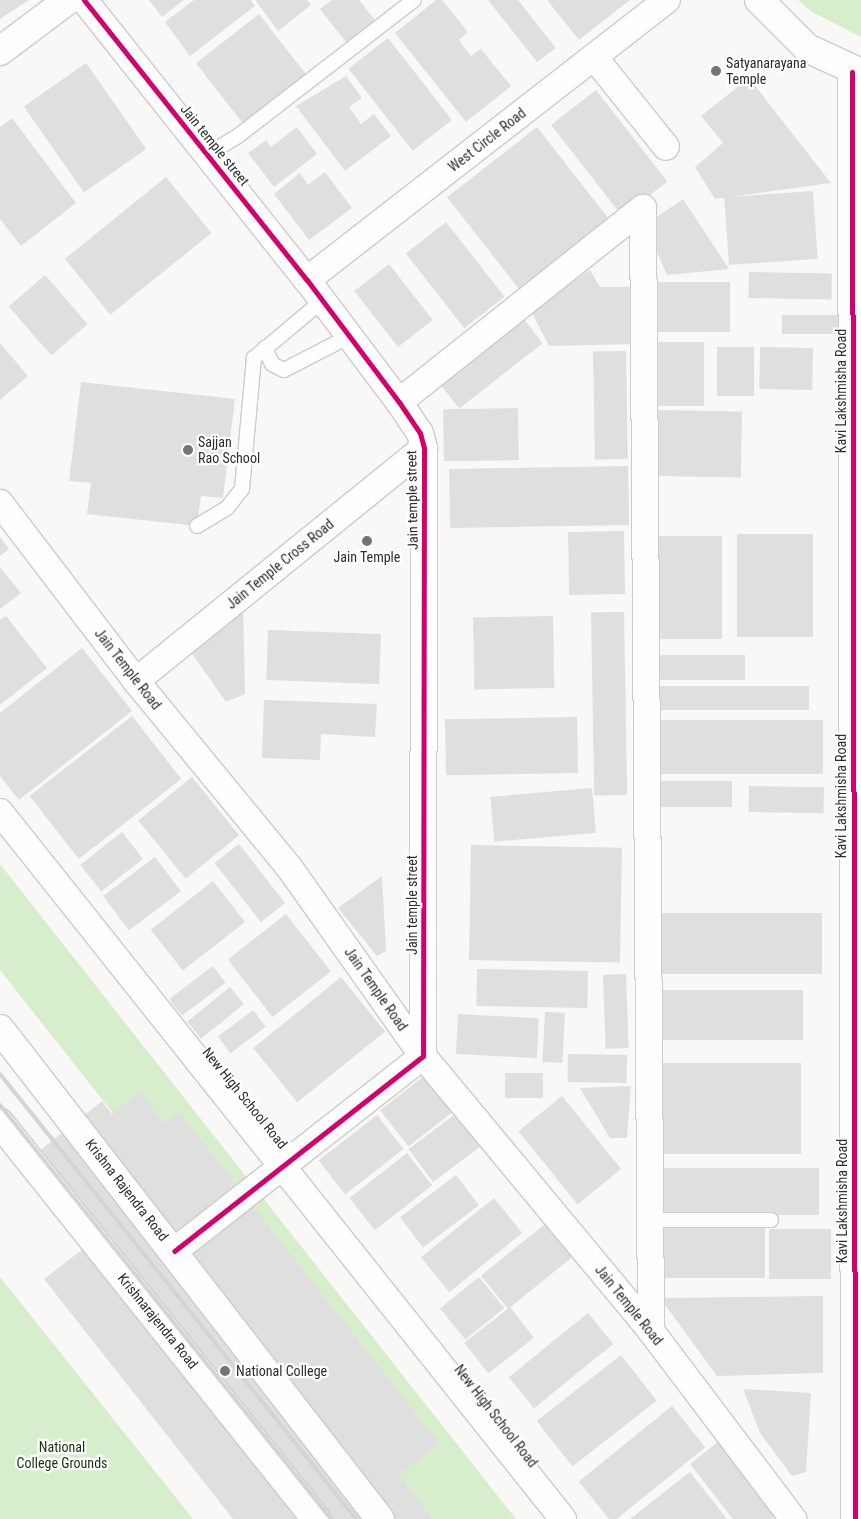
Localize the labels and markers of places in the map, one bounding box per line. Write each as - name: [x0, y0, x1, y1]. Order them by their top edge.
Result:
- place label: Satyanarayana Temple: [726, 55, 807, 88]
- marker: Satyanarayana Temple: [710, 65, 722, 77]
- place label: Sajjan Rao School: [198, 434, 260, 467]
- marker: Sajjan Rao School: [182, 444, 194, 456]
- marker: Jain Temple: [361, 535, 373, 547]
- place label: Jain Temple: [333, 549, 401, 565]
- place label: National College: [236, 1363, 327, 1379]
- marker: National College: [218, 1364, 232, 1378]

